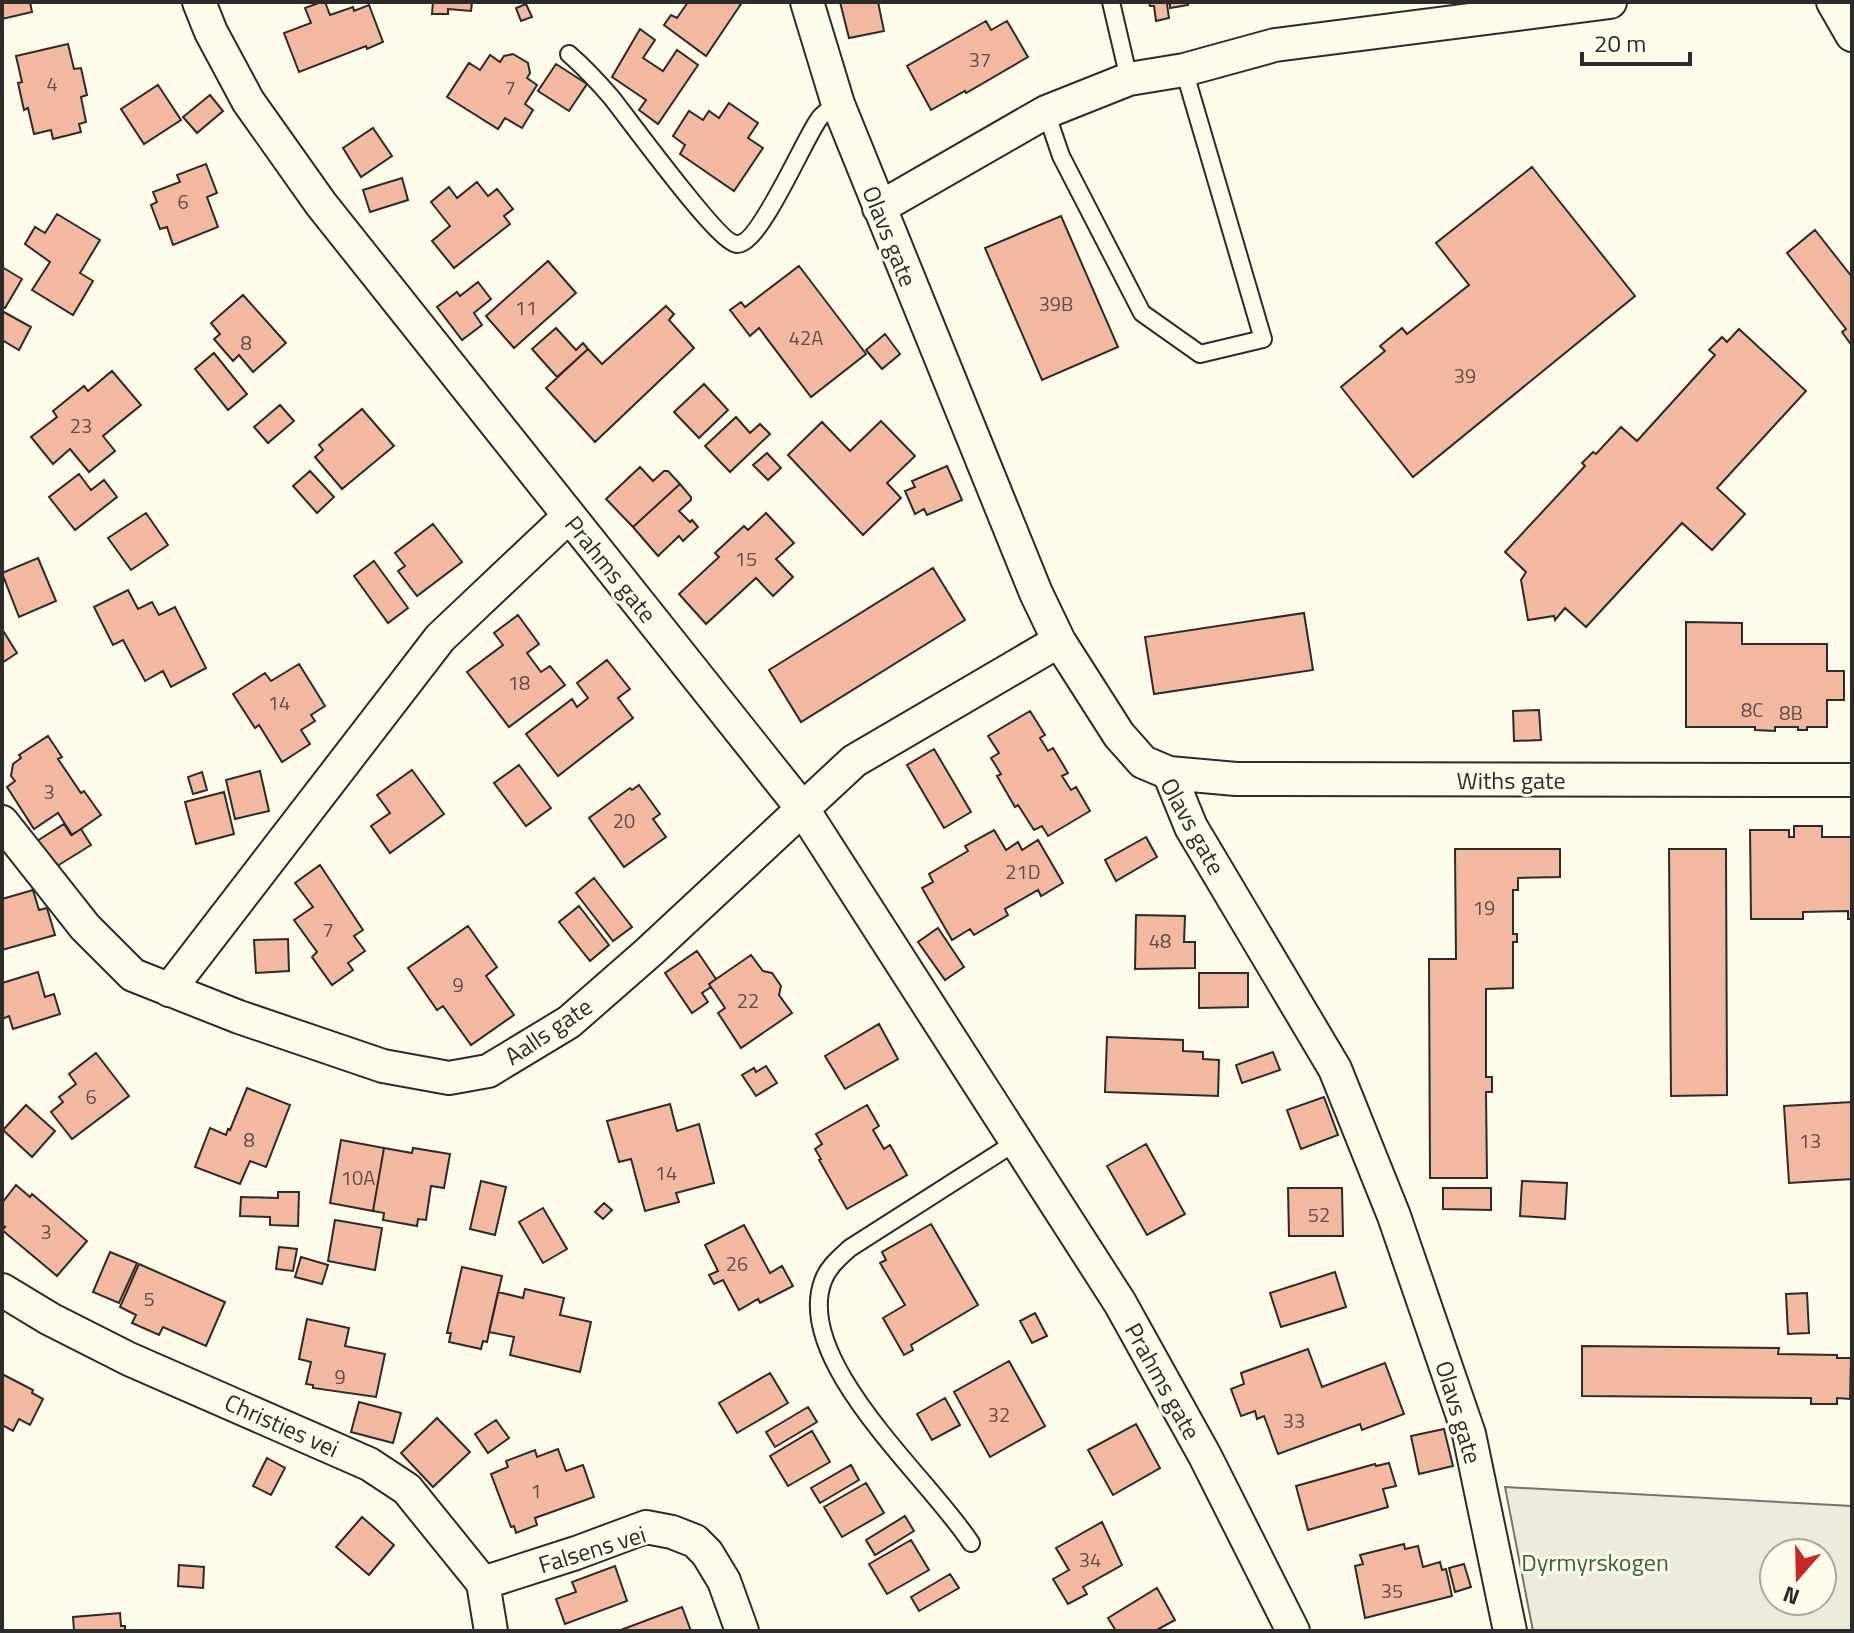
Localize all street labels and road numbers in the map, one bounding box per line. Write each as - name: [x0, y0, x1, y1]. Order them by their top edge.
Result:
- street label: Olavs gate: [853, 180, 927, 292]
- street label: Prahms gate: [556, 508, 666, 630]
- street label: Withs gate: [1456, 762, 1566, 798]
- street label: Olavs gate: [1152, 771, 1234, 881]
- street label: Aalls gate: [497, 988, 599, 1074]
- street label: Prahms gate: [1116, 1316, 1210, 1446]
- street label: Olavs gate: [1426, 1356, 1492, 1468]
- street label: Christies vei: [219, 1384, 345, 1466]
- street label: Falsens vei: [534, 1516, 650, 1582]

